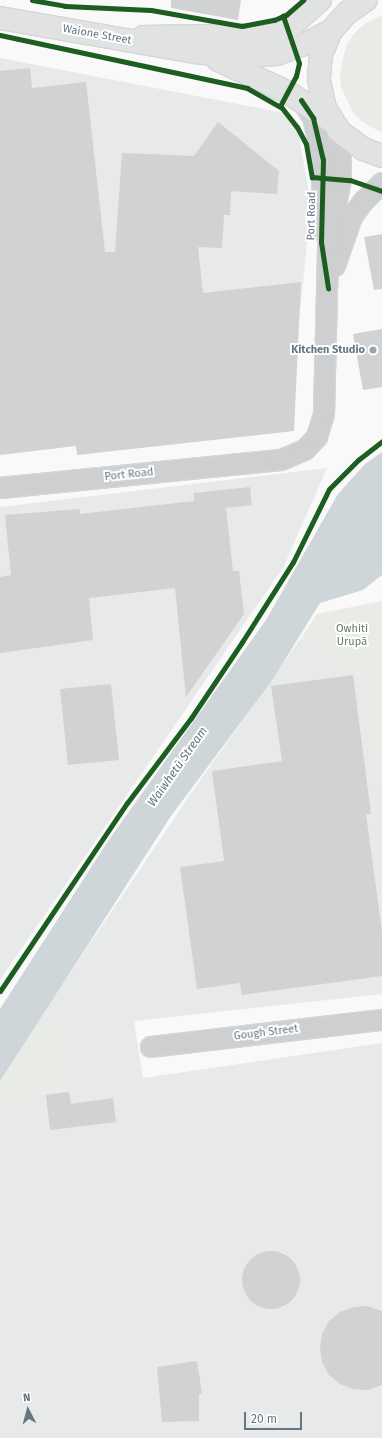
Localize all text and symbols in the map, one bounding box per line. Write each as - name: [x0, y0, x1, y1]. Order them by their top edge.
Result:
- street label: Waione Street: [62, 22, 132, 48]
- street label: Port Road: [305, 191, 319, 241]
- place label: Kitchen Studio: [291, 343, 365, 357]
- marker: Kitchen Studio: [368, 345, 378, 355]
- street label: Port Road: [104, 466, 154, 484]
- park label: Owhiti Urupā: [336, 623, 368, 649]
- water label: Waiwhetū Stream: [145, 724, 211, 810]
- street label: Gough Street: [233, 1023, 299, 1043]
- north arrow: [8, 1390, 48, 1430]
- text: N: [22, 1391, 31, 1404]
- scale bar: [246, 1404, 304, 1430]
- text: 20 m: [251, 1412, 277, 1426]

